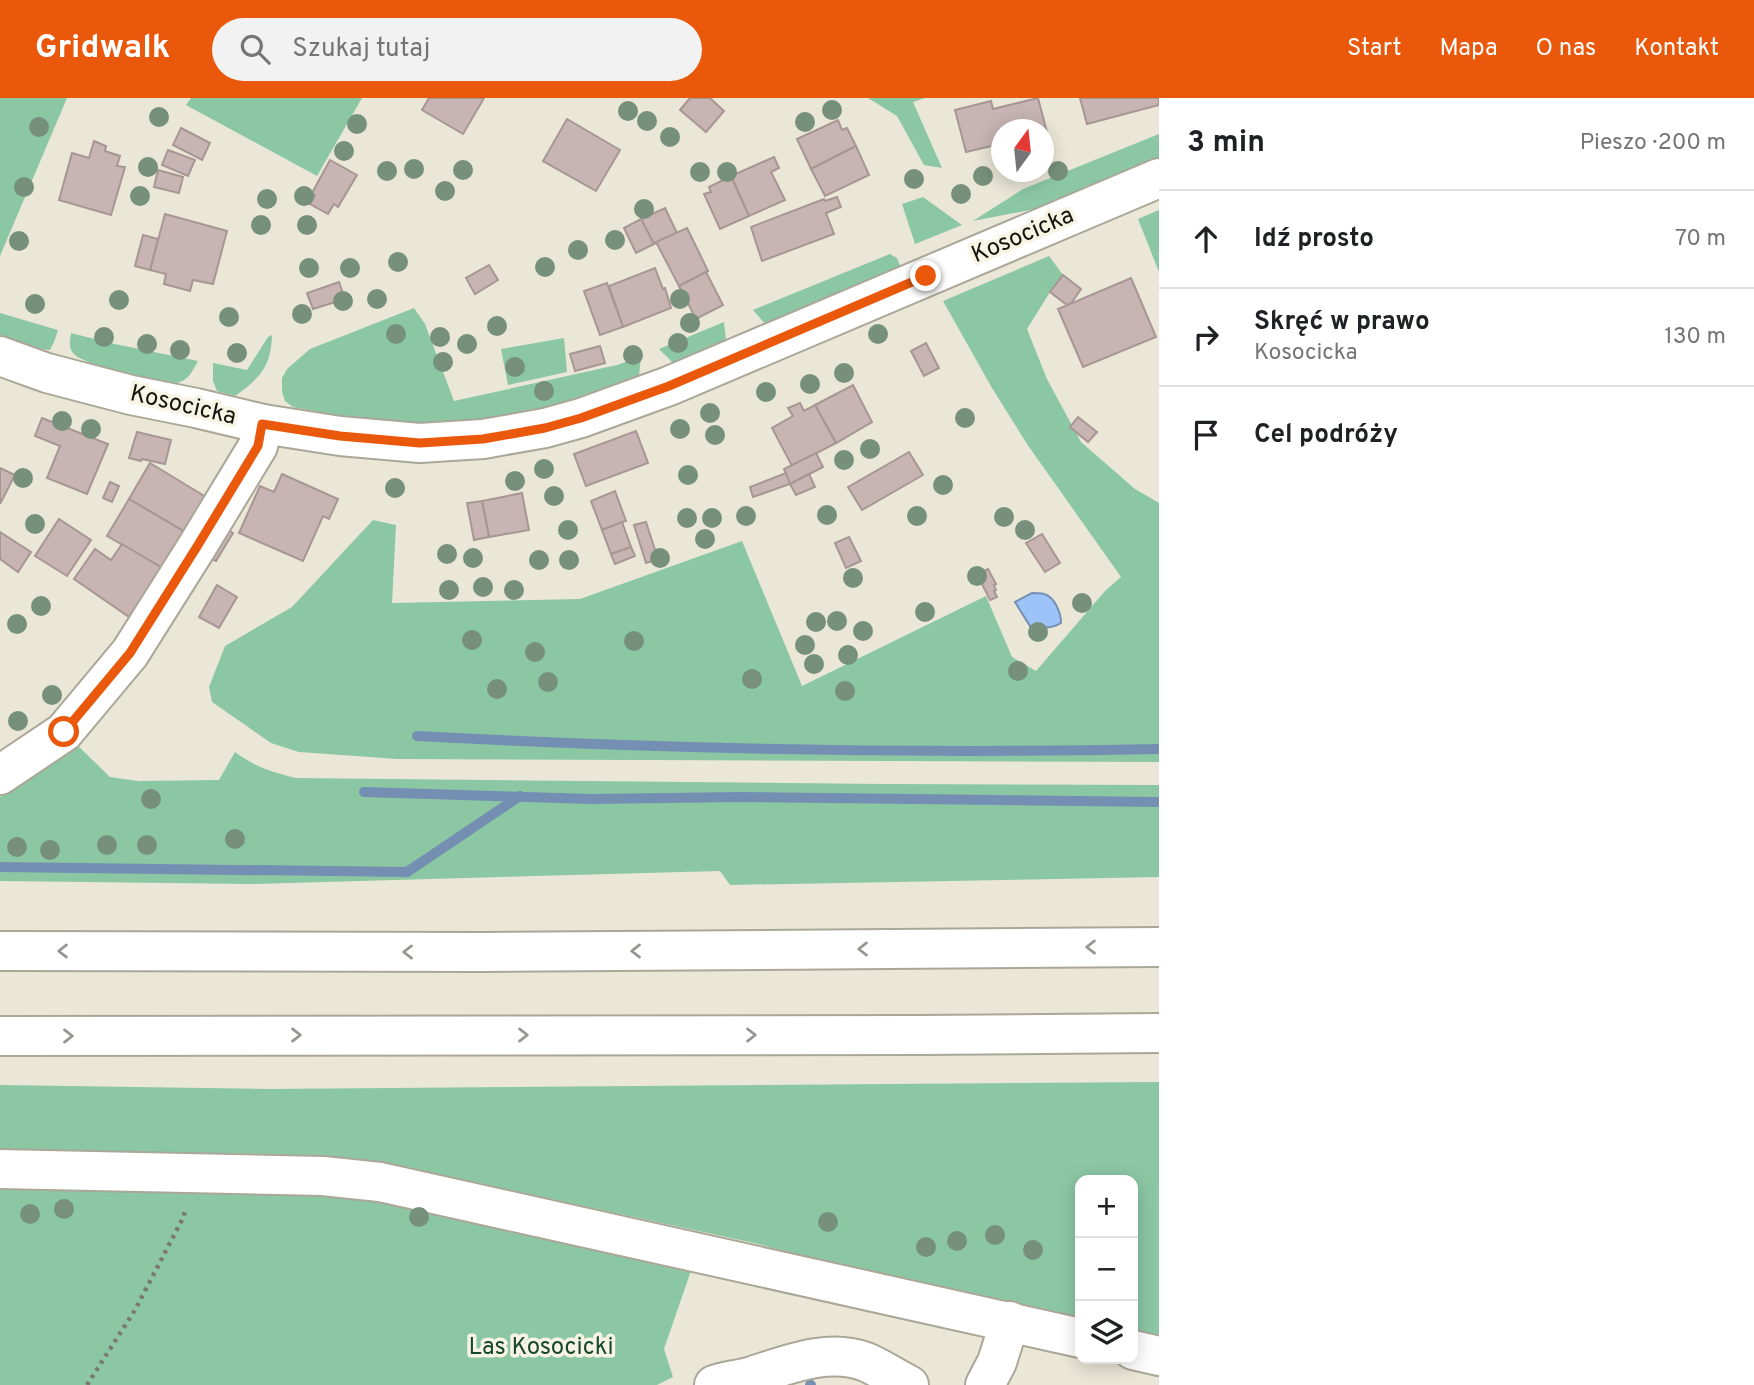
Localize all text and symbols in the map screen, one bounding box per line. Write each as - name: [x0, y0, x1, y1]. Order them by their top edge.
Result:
- search box: [212, 18, 702, 81]
- text: Gridwalk: [35, 28, 170, 70]
- icon: search: [236, 30, 274, 68]
- text: Szukaj tutaj: [292, 33, 430, 66]
- text: Start: [1347, 34, 1402, 64]
- text: Mapa: [1440, 34, 1498, 64]
- text: O nas: [1536, 34, 1596, 64]
- text: Kontakt: [1634, 34, 1719, 64]
- north arrow: [991, 119, 1054, 182]
- text: 3 min: [1187, 125, 1265, 162]
- text: Pieszo · 200 m: [1580, 129, 1726, 158]
- street label: Kosocicka: [967, 201, 1079, 271]
- icon: ahead: [1187, 220, 1225, 258]
- text: Idź prosto: [1254, 223, 1374, 256]
- text: 70 m: [1675, 225, 1726, 254]
- route end: [910, 260, 941, 291]
- text: Skręć w prawo: [1254, 306, 1430, 339]
- icon: right: [1187, 318, 1225, 356]
- text: 130 m: [1664, 323, 1726, 352]
- text: Kosocicka: [1254, 339, 1358, 368]
- street label: Kosocicka: [127, 379, 239, 433]
- icon: arrive: [1187, 416, 1225, 454]
- text: Cel podróży: [1254, 419, 1398, 452]
- route start: [48, 716, 79, 747]
- one-way arrow: [1085, 939, 1096, 955]
- one-way arrow: [858, 941, 868, 957]
- one-way arrow: [57, 943, 67, 959]
- one-way arrow: [630, 943, 641, 959]
- one-way arrow: [403, 944, 413, 960]
- one-way arrow: [291, 1027, 301, 1043]
- one-way arrow: [518, 1027, 529, 1043]
- one-way arrow: [746, 1027, 756, 1043]
- one-way arrow: [63, 1028, 74, 1044]
- map controls: [1075, 1175, 1138, 1364]
- button: +: [1075, 1175, 1138, 1238]
- button: −: [1075, 1238, 1138, 1301]
- button: layers: [1075, 1301, 1138, 1364]
- park label: Las Kosocicki: [468, 1333, 614, 1363]

